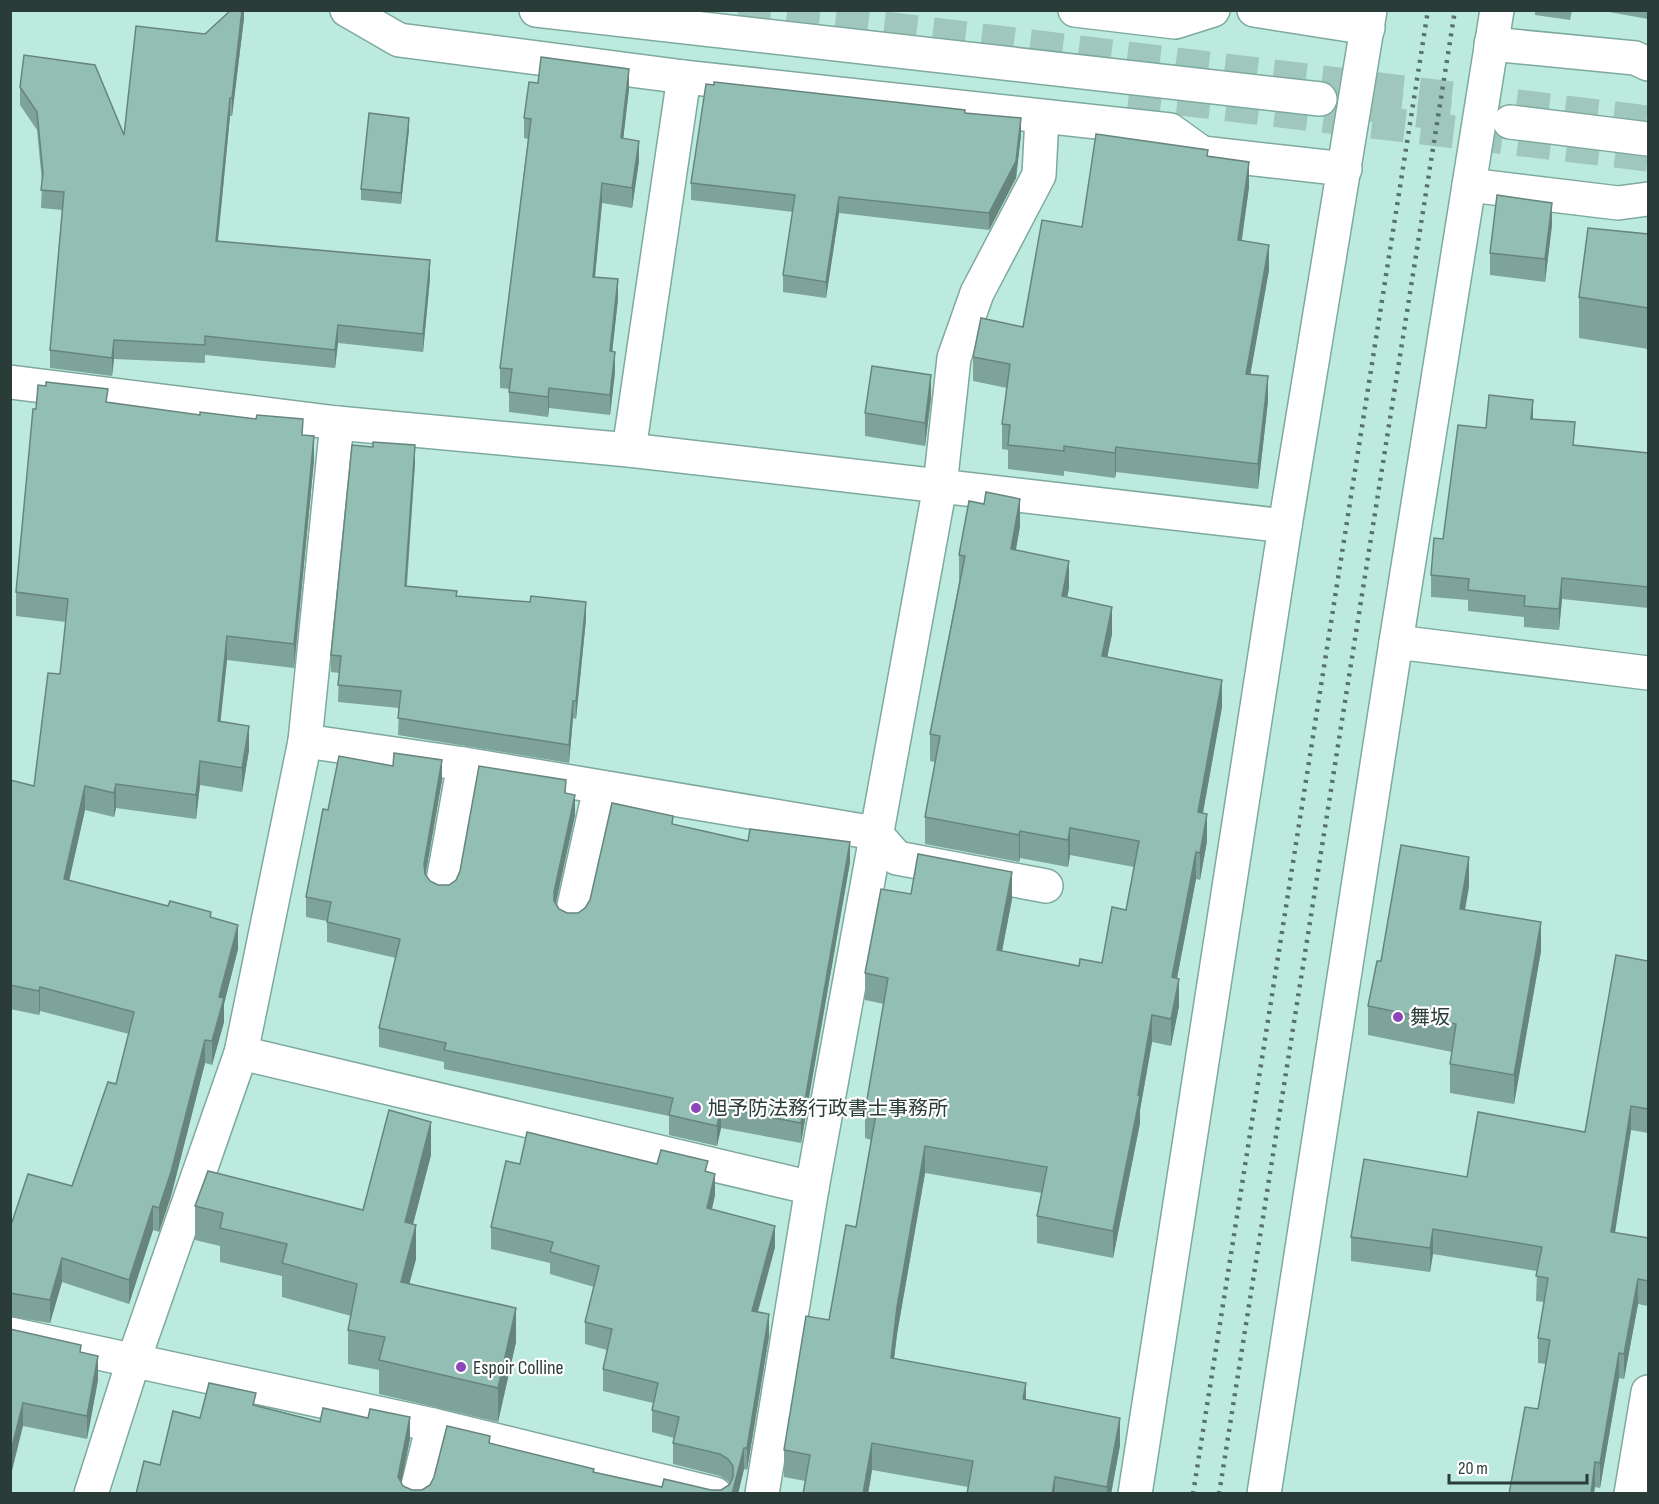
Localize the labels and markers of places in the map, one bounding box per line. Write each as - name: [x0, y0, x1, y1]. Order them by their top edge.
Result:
- place label: 舞坂: [1410, 1006, 1450, 1030]
- marker: 舞坂: [1391, 1010, 1405, 1024]
- place label: 旭予防法務行政書士事務所: [708, 1097, 948, 1121]
- marker: 旭予防法務行政書士事務所: [689, 1101, 703, 1115]
- place label: Espoir Colline: [473, 1356, 564, 1380]
- marker: Espoir Colline: [454, 1360, 468, 1374]

